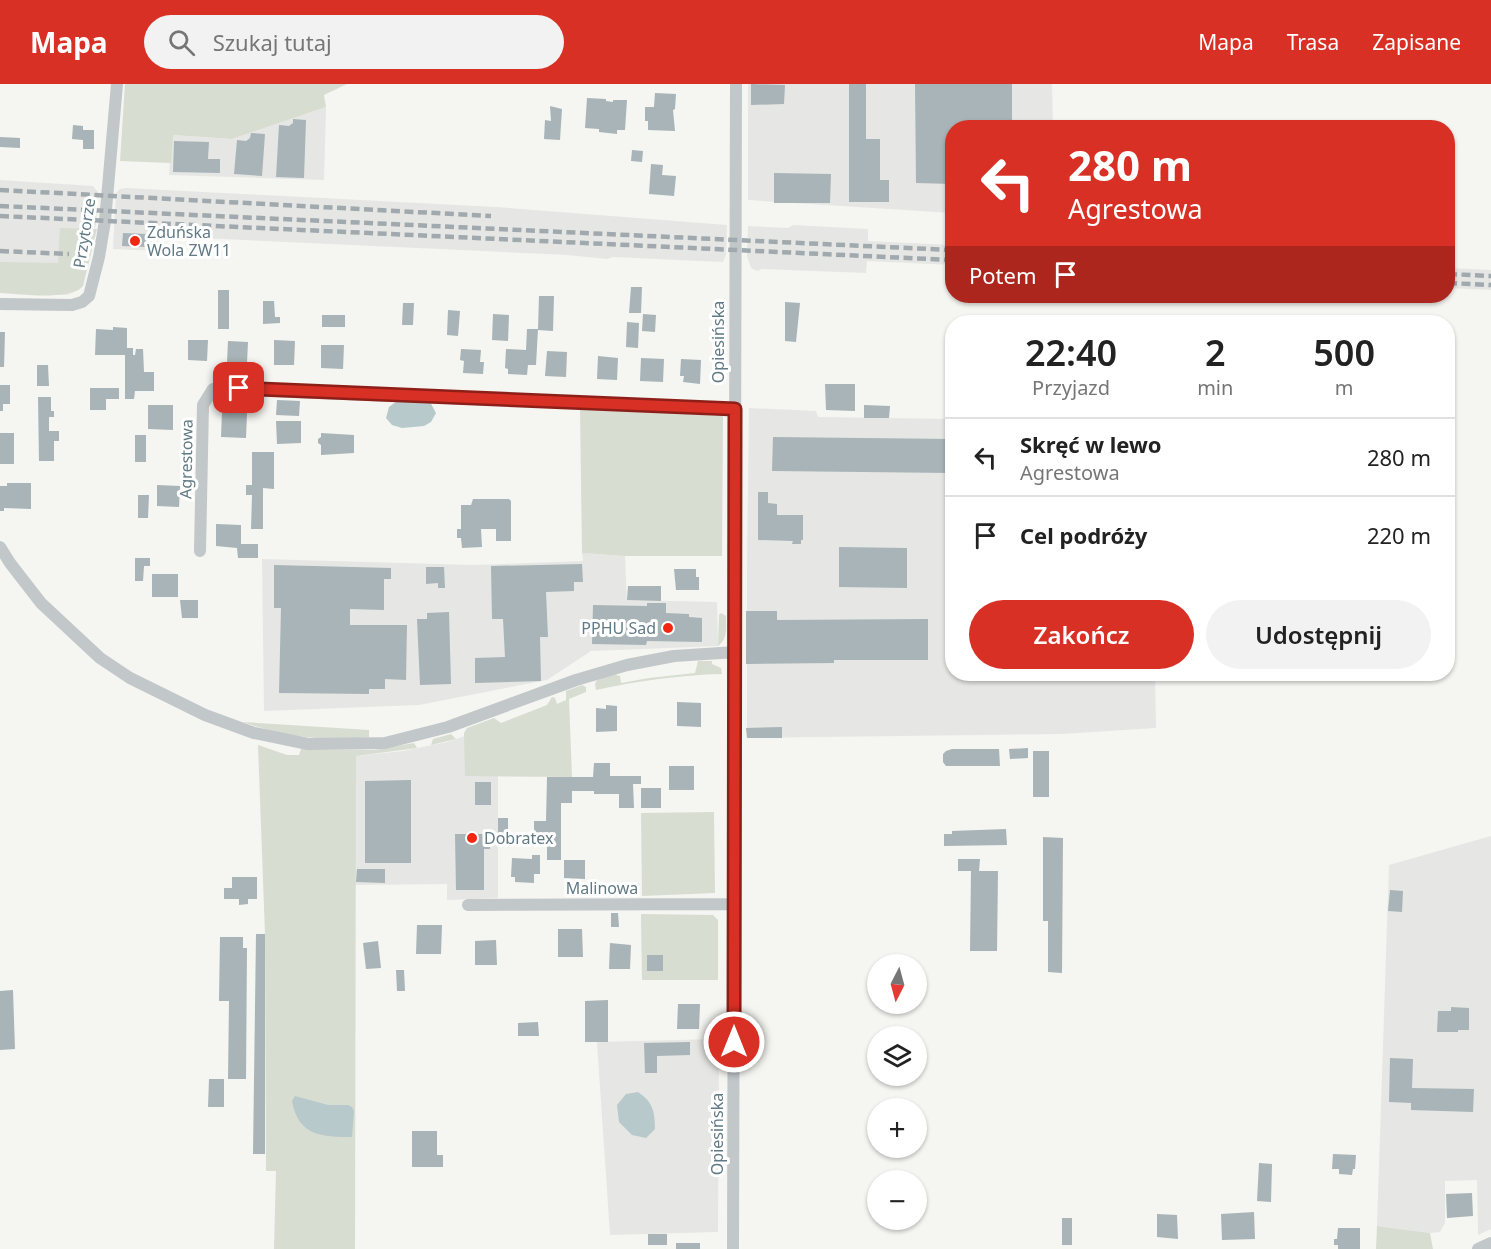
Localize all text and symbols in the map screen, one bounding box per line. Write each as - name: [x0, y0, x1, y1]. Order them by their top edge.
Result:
- search box: [144, 15, 564, 69]
- text: Mapa: [30, 23, 108, 61]
- icon: search: [165, 26, 198, 59]
- text: Szukaj tutaj: [213, 27, 332, 57]
- text: Mapa: [1198, 28, 1254, 56]
- text: Trasa: [1287, 28, 1339, 56]
- text: Zapisane: [1372, 28, 1461, 56]
- text: 280 m: [1068, 136, 1192, 193]
- icon: left: [969, 144, 1047, 222]
- text: Agrestowa: [1068, 190, 1203, 227]
- street label: Przytorze: [68, 196, 100, 270]
- place label: Zduńska Wola ZW11: [147, 221, 231, 261]
- marker: Zduńska Wola ZW11: [128, 234, 142, 248]
- icon: arrive: [1049, 258, 1082, 291]
- text: Potem: [969, 260, 1037, 290]
- street label: Opiesińska: [707, 301, 729, 383]
- text: 22:40: [1025, 328, 1117, 377]
- text: 2: [1205, 328, 1226, 377]
- text: 500: [1313, 328, 1375, 377]
- pin: [213, 362, 264, 413]
- icon: arrive: [222, 371, 255, 404]
- text: Przyjazd: [1032, 374, 1110, 401]
- text: min: [1197, 374, 1233, 401]
- text: m: [1335, 374, 1354, 401]
- street label: Agrestowa: [174, 419, 198, 499]
- text: Skręć w lewo: [1020, 429, 1162, 459]
- icon: left: [969, 441, 1002, 474]
- text: 280 m: [1367, 442, 1431, 472]
- text: Agrestowa: [1020, 459, 1120, 486]
- icon: arrive: [969, 519, 1002, 552]
- text: Cel podróży: [1020, 520, 1147, 550]
- text: 220 m: [1367, 520, 1431, 550]
- button: Zakończ: [969, 600, 1194, 669]
- button: Udostępnij: [1206, 600, 1431, 669]
- place label: PPHU Sad: [581, 617, 656, 639]
- marker: PPHU Sad: [661, 621, 675, 635]
- place label: Dobratex: [484, 827, 554, 849]
- marker: Dobratex: [465, 831, 479, 845]
- street label: Malinowa: [566, 877, 638, 899]
- north arrow: [867, 954, 927, 1014]
- map controls: [867, 954, 927, 1230]
- position arrow: [702, 1010, 766, 1074]
- button: layers: [867, 1026, 927, 1086]
- street label: Opiesińska: [706, 1093, 728, 1175]
- button: +: [867, 1098, 927, 1158]
- button: −: [867, 1170, 927, 1230]

